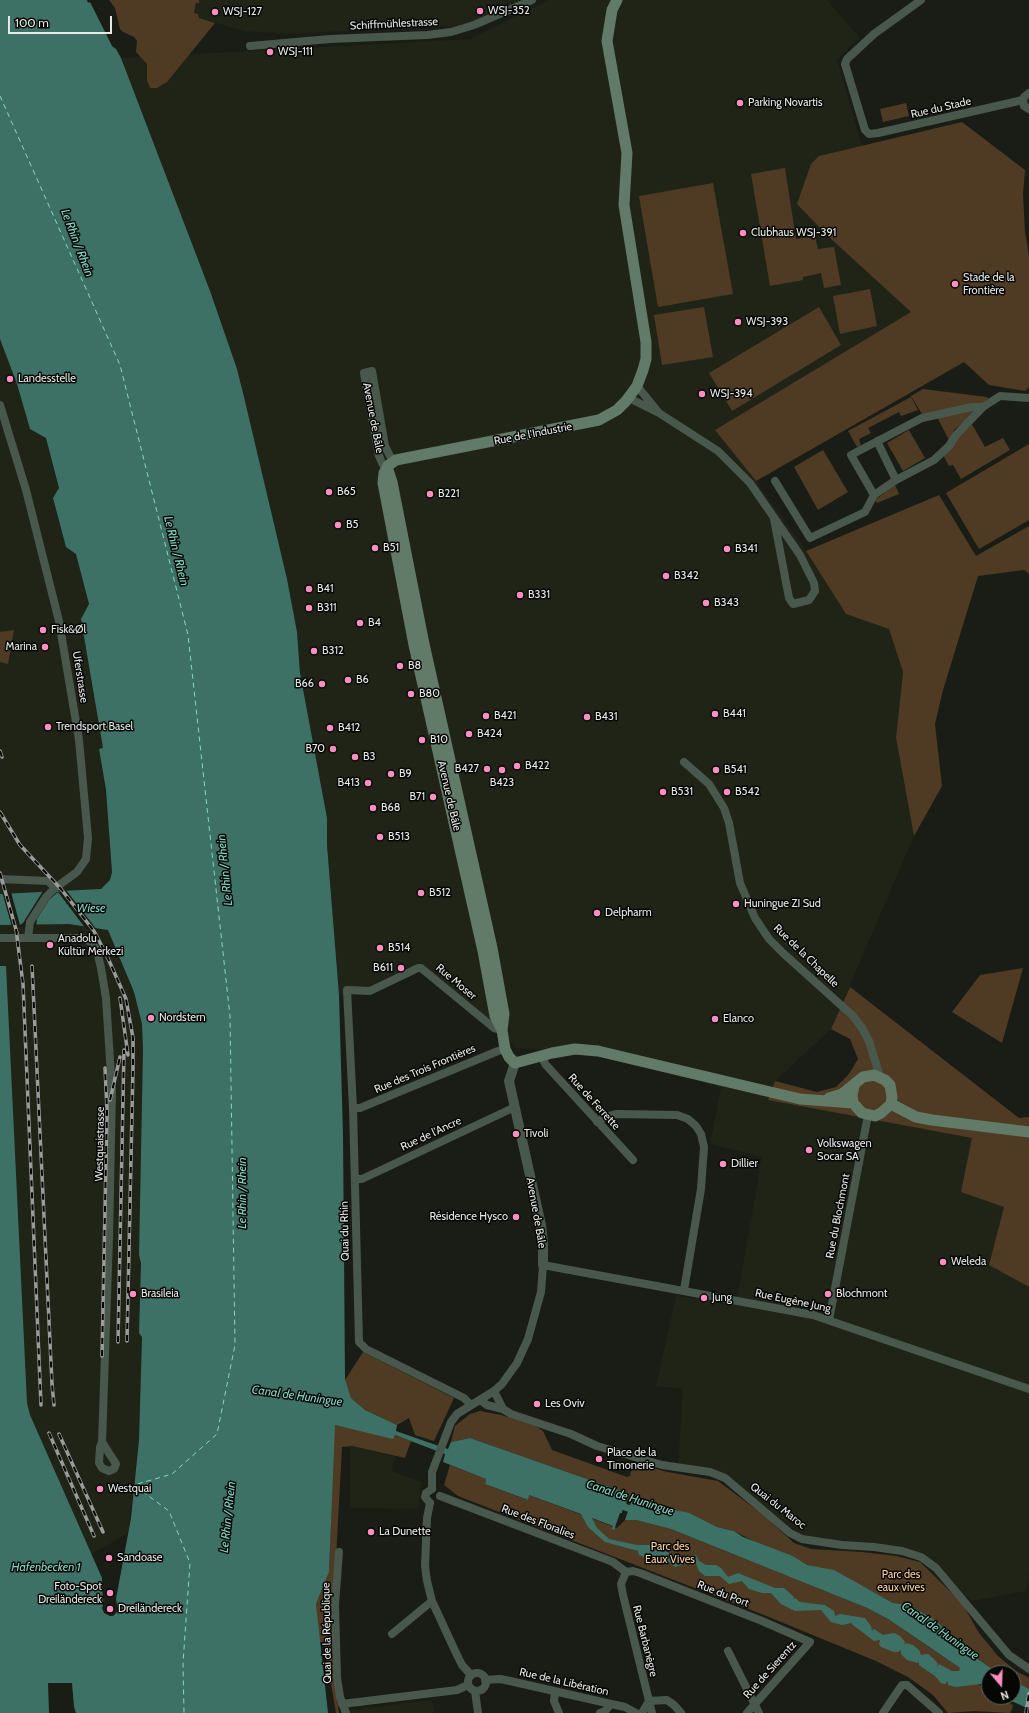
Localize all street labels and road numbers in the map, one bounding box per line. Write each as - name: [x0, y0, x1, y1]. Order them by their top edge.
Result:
- street label: Schiffmühlestrasse: [350, 15, 438, 33]
- street label: Rue du Stade: [909, 95, 973, 121]
- street label: Avenue de Bâle: [360, 382, 386, 454]
- street label: Rue de l'Industrie: [493, 420, 573, 448]
- street label: Uferstrasse: [69, 650, 91, 704]
- street label: Avenue de Bâle: [435, 760, 463, 832]
- street label: Rue de la Chapelle: [771, 922, 841, 990]
- street label: Rue Moser: [433, 961, 479, 1003]
- street label: Rue des Trois Frontières: [372, 1042, 478, 1096]
- street label: Rue de Ferrette: [565, 1071, 623, 1133]
- street label: Westquaistrasse: [93, 1106, 107, 1182]
- street label: Rue de l'Ancre: [399, 1114, 463, 1154]
- street label: Rue du Blochmont: [823, 1172, 853, 1260]
- street label: Avenue de Bâle: [523, 1177, 549, 1249]
- street label: Quai du Rhin: [338, 1201, 352, 1261]
- street label: Rue Eugène Jung: [754, 1286, 832, 1316]
- street label: Quai du Maroc: [747, 1480, 809, 1532]
- street label: Rue des Floralies: [500, 1502, 576, 1542]
- street label: Rue du Port: [695, 1578, 751, 1610]
- street label: Quai de la République: [320, 1582, 334, 1684]
- street label: Rue Barbanègre: [630, 1604, 660, 1678]
- street label: Rue de Sierentz: [741, 1639, 799, 1701]
- street label: Rue de la Libération: [518, 1665, 610, 1699]

